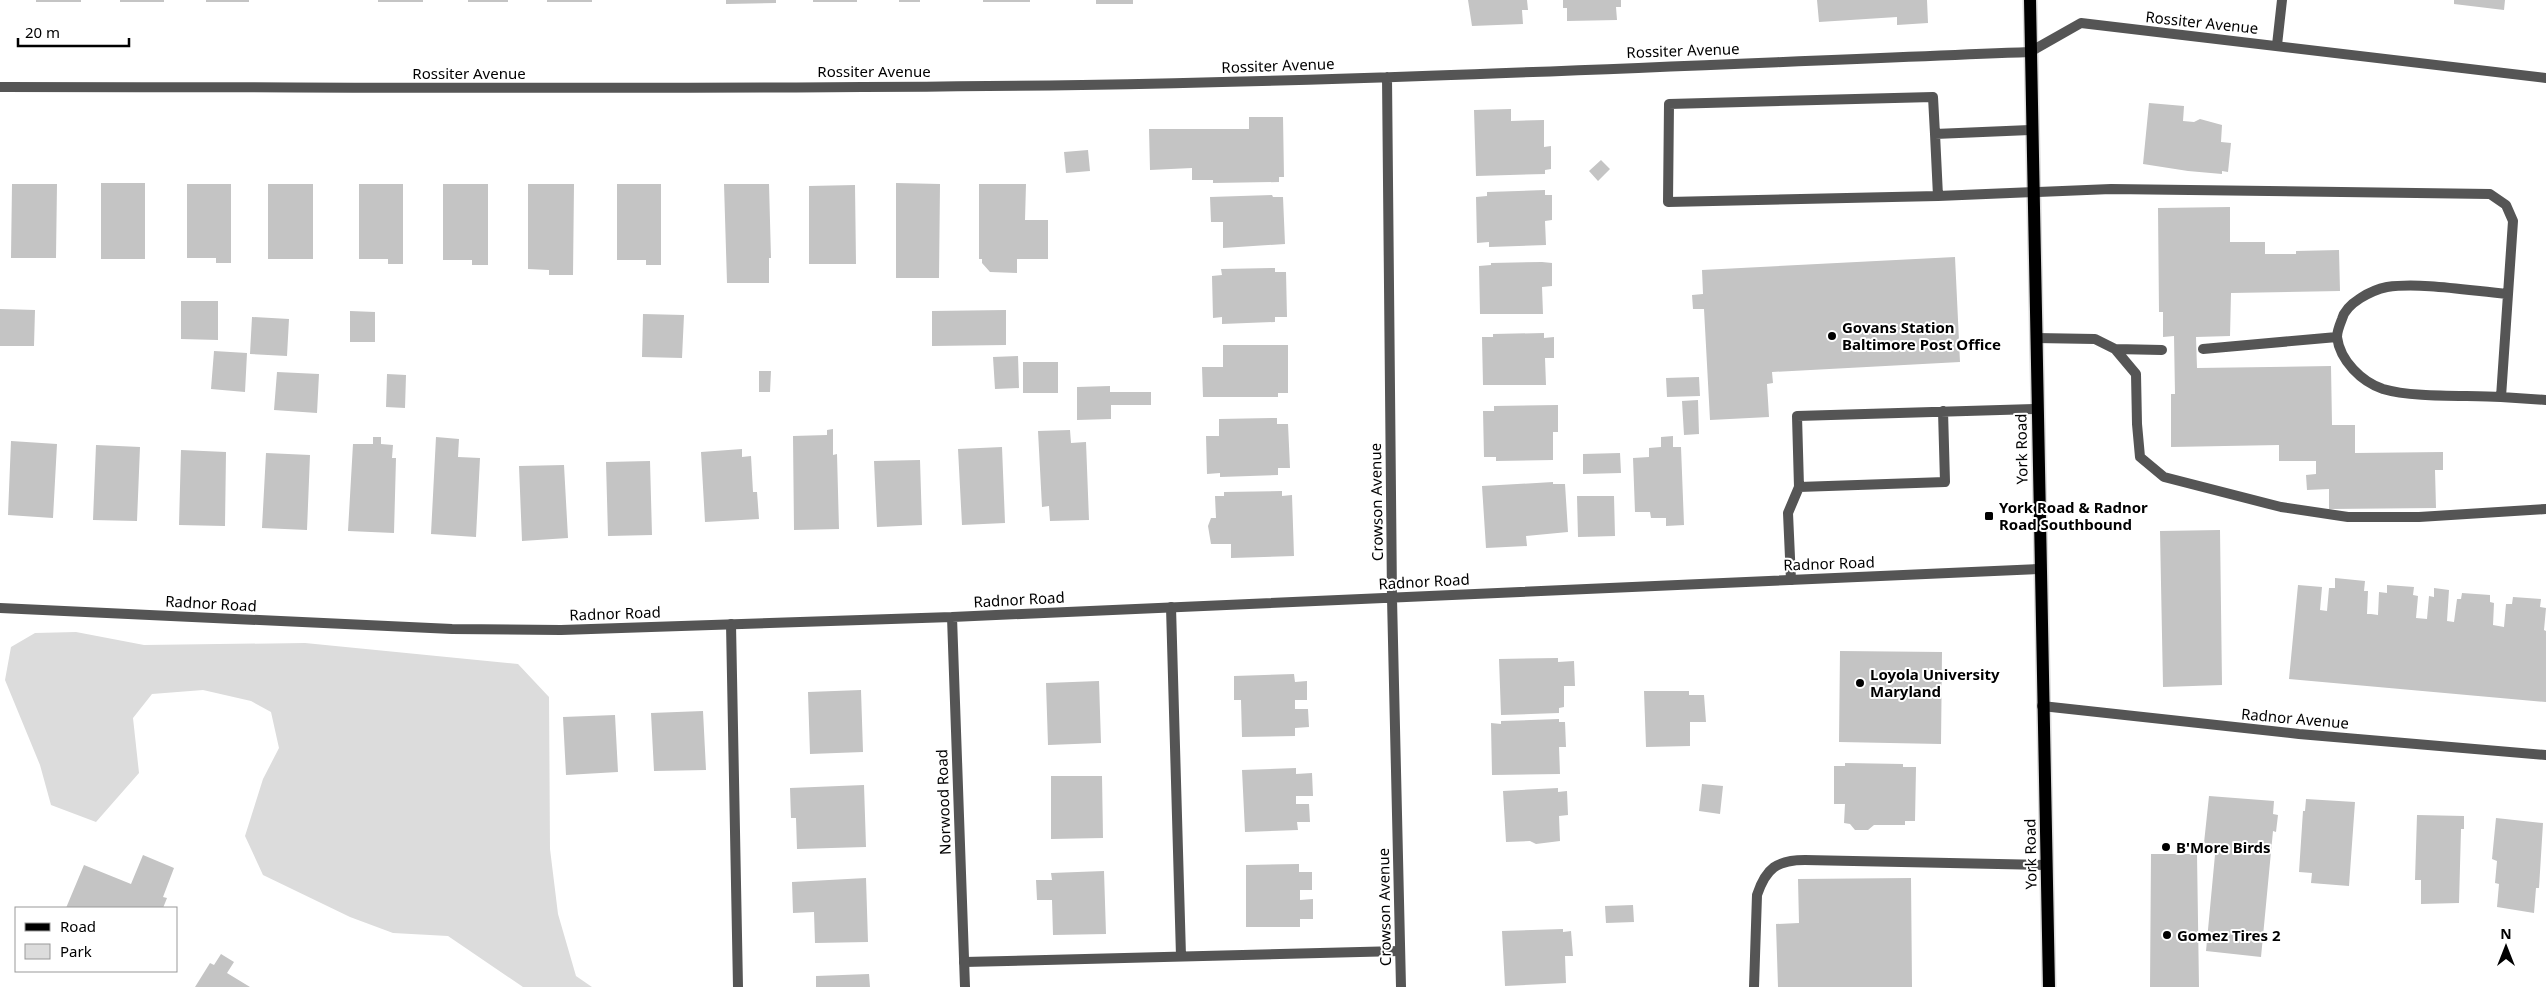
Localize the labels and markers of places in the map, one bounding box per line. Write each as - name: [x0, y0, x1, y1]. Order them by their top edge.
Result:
- place label: Govans Station Baltimore Post Office: [1842, 317, 2001, 354]
- marker: Govans Station Baltimore Post Office: [1826, 330, 1838, 342]
- place label: York Road & Radnor Road Southbound: [1999, 497, 2148, 534]
- marker: York Road & Radnor Road Southbound: [1983, 510, 1995, 522]
- place label: Loyola University Maryland: [1870, 664, 2000, 701]
- marker: Loyola University Maryland: [1854, 677, 1866, 689]
- place label: B'More Birds: [2176, 837, 2271, 857]
- marker: B'More Birds: [2160, 841, 2172, 853]
- place label: Gomez Tires 2: [2177, 925, 2281, 945]
- marker: Gomez Tires 2: [2161, 929, 2173, 941]

